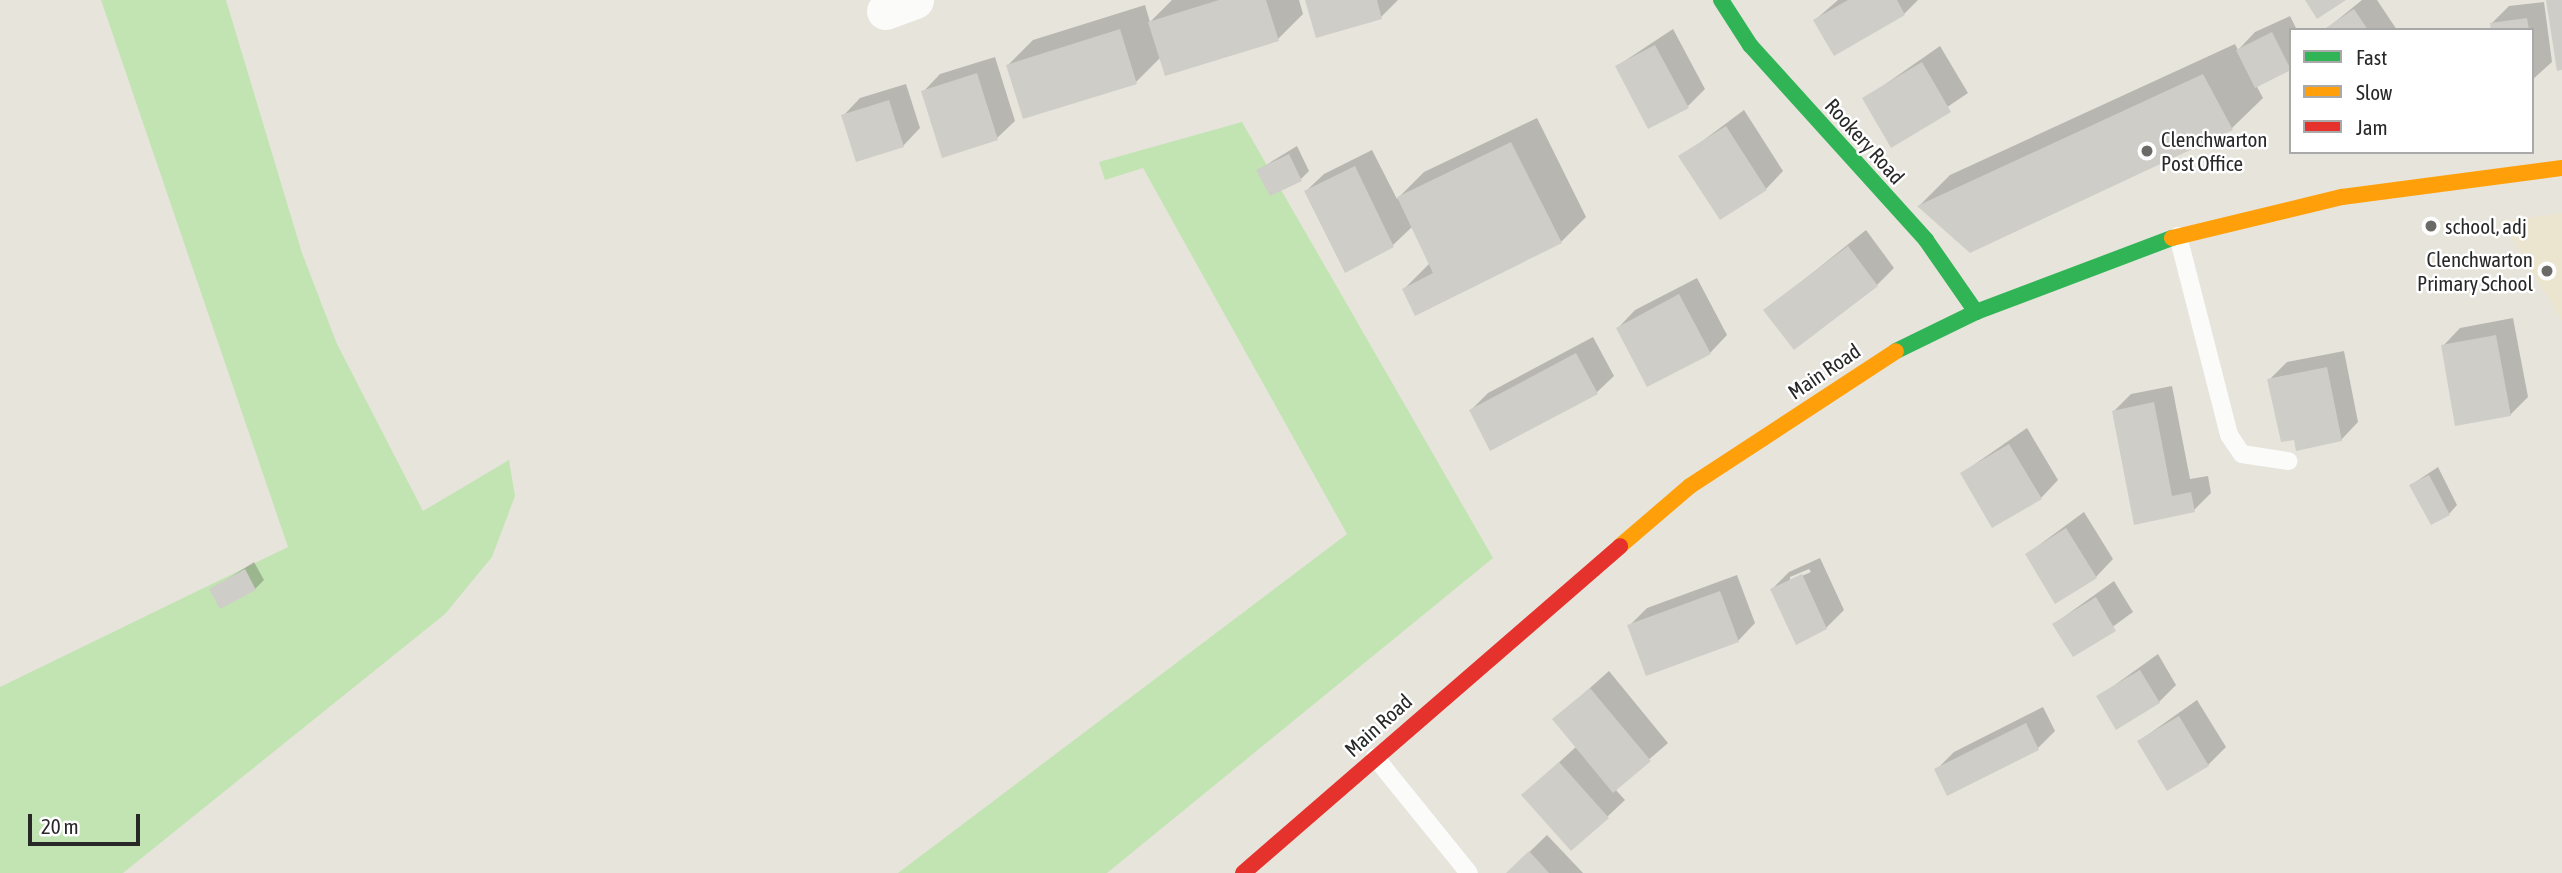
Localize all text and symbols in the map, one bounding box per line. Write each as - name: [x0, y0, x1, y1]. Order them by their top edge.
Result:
- legend: [2289, 28, 2534, 154]
- text: Fast: [2356, 45, 2387, 69]
- text: Slow: [2356, 80, 2392, 104]
- street label: Rookery Road: [1820, 93, 1910, 189]
- text: Jam: [2356, 115, 2388, 139]
- place label: Clenchwarton Post Office: [2161, 126, 2267, 176]
- marker: Clenchwarton Post Office: [2139, 143, 2155, 159]
- place label: school, adj: [2445, 213, 2527, 239]
- marker: school, adj: [2423, 218, 2439, 234]
- place label: Clenchwarton Primary School: [2417, 246, 2533, 296]
- marker: Clenchwarton Primary School: [2539, 263, 2555, 279]
- street label: Main Road: [1783, 338, 1865, 404]
- street label: Main Road: [1339, 688, 1417, 762]
- scale bar: [32, 800, 144, 844]
- text: 20 m: [41, 814, 79, 838]

